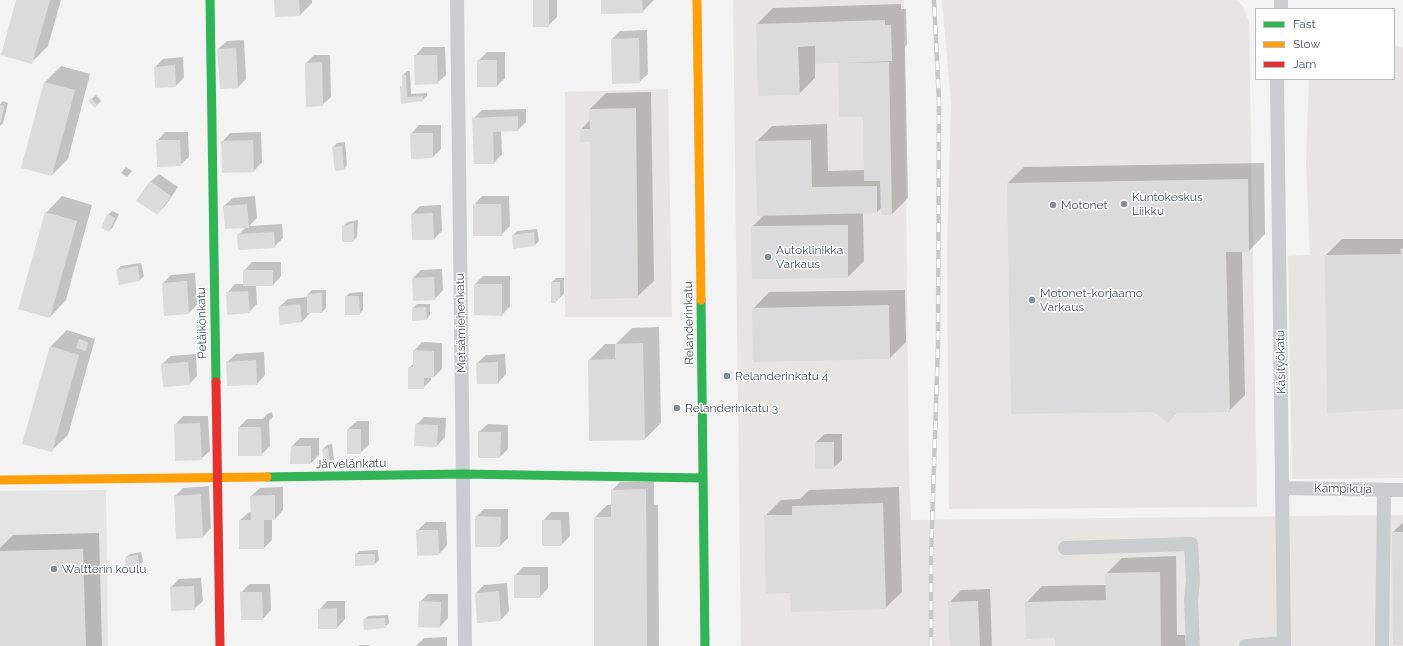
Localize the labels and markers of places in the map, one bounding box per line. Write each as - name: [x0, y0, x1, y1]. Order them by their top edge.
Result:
- place label: Kuntokeskus Liikku: [1132, 190, 1203, 218]
- place label: Motonet: [1061, 198, 1108, 212]
- marker: Kuntokeskus Liikku: [1119, 199, 1129, 209]
- marker: Motonet: [1048, 200, 1058, 210]
- place label: Autoklinikka Varkaus: [776, 243, 843, 271]
- marker: Autoklinikka Varkaus: [763, 252, 773, 262]
- place label: Motonet-korjaamo Varkaus: [1040, 286, 1143, 314]
- marker: Motonet-korjaamo Varkaus: [1027, 295, 1037, 305]
- place label: Relanderinkatu 4: [735, 369, 828, 383]
- marker: Relanderinkatu 4: [722, 371, 732, 381]
- place label: Relanderinkatu 3: [685, 401, 778, 415]
- marker: Relanderinkatu 3: [672, 403, 682, 413]
- place label: Waltterin koulu: [62, 562, 146, 576]
- marker: Waltterin koulu: [49, 564, 59, 574]

